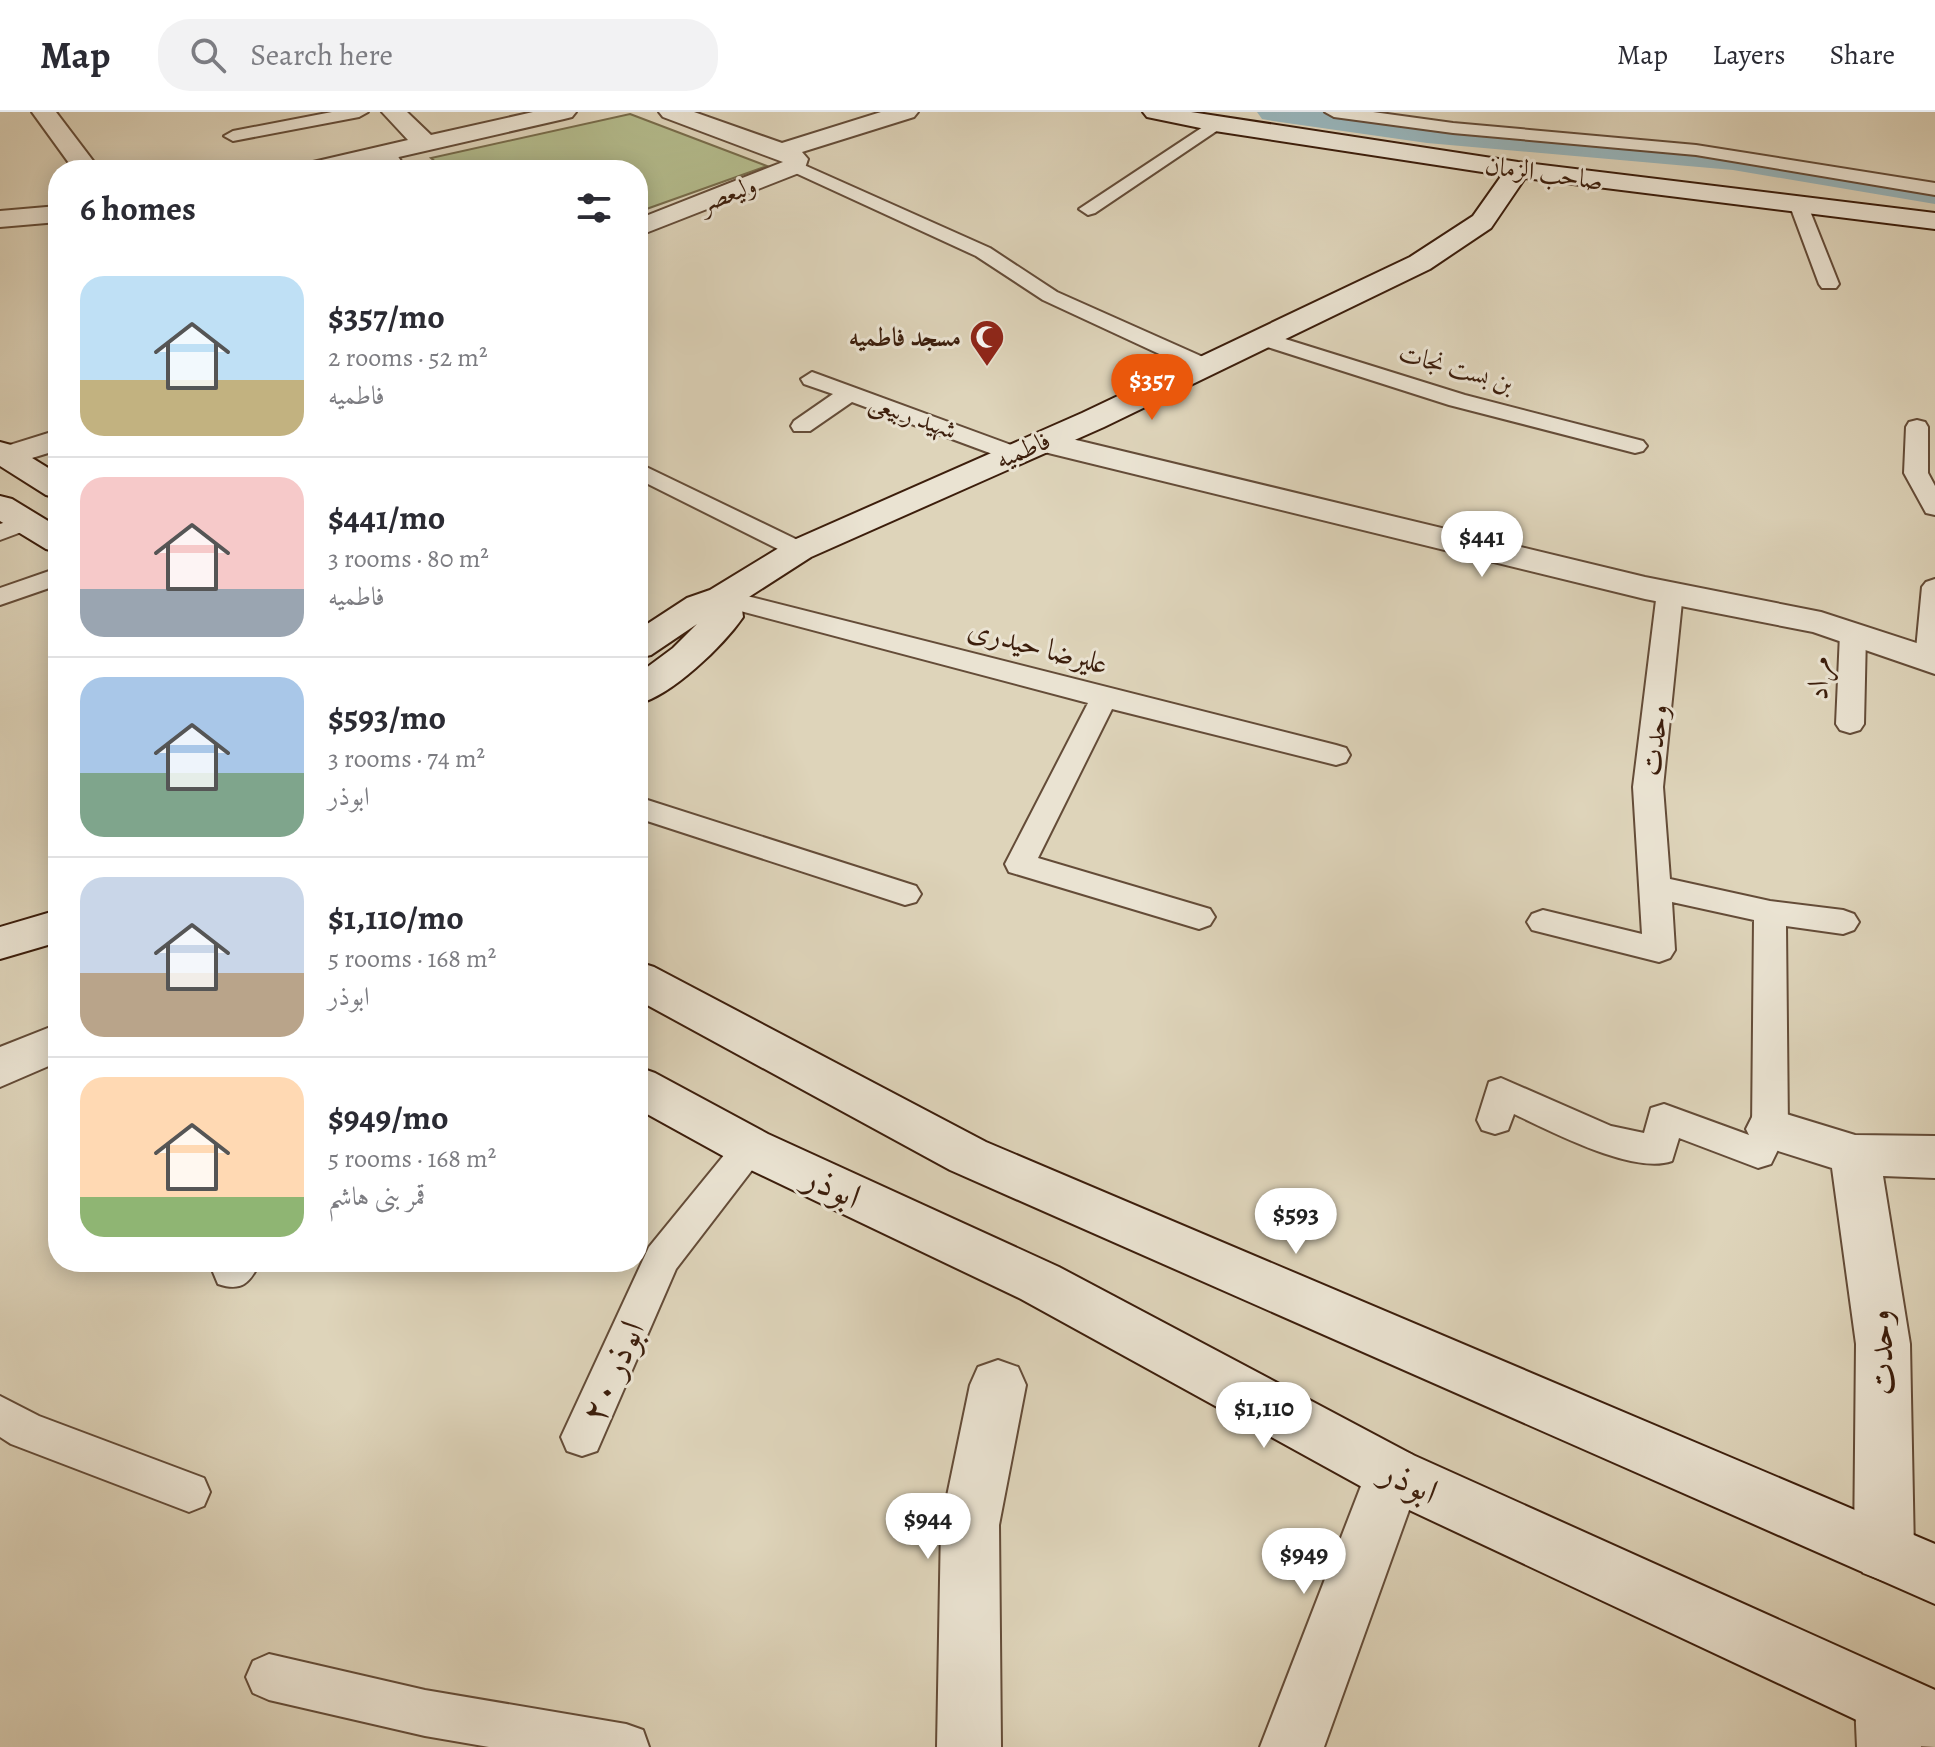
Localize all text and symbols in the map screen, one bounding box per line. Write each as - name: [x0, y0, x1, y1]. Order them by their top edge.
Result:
- search box: [158, 19, 718, 91]
- text: Map: [40, 29, 110, 81]
- icon: search: [186, 33, 230, 77]
- text: Search here: [250, 35, 393, 75]
- text: Map: [1617, 36, 1668, 74]
- text: Layers: [1712, 36, 1785, 74]
- text: Share: [1829, 36, 1895, 74]
- street label: صاحب الزمان: [1483, 147, 1605, 199]
- street label: ولیعصر: [692, 167, 762, 222]
- text: 6 homes: [80, 185, 196, 232]
- icon: filters: [572, 186, 616, 230]
- text: $357/mo: [328, 293, 445, 340]
- icon: home: [144, 308, 240, 404]
- mosque icon: مسجد فاطمیه: [968, 318, 1006, 368]
- place label: مسجد فاطمیه: [849, 320, 961, 355]
- street label: بن بست نجات: [1395, 335, 1518, 401]
- text: 2 rooms · 52 m²: [328, 340, 487, 375]
- pin: $357: [1105, 354, 1199, 422]
- text: $357: [1129, 362, 1175, 397]
- text: فاطمیه: [328, 378, 385, 413]
- street label: شهید ربیعی: [864, 384, 962, 448]
- street label: فاطمیه: [990, 423, 1056, 477]
- text: $441/mo: [328, 494, 445, 541]
- icon: home: [144, 509, 240, 605]
- pin: $441: [1435, 511, 1529, 579]
- text: $441: [1459, 519, 1505, 554]
- text: 3 rooms · 80 m²: [328, 541, 489, 576]
- text: فاطمیه: [328, 579, 385, 614]
- street label: علیرضا حیدری: [963, 608, 1113, 684]
- street label: مراد: [1797, 655, 1840, 701]
- text: $593/mo: [328, 694, 446, 741]
- street label: وحدت: [1630, 702, 1678, 778]
- icon: home: [144, 709, 240, 805]
- text: 3 rooms · 74 m²: [328, 741, 485, 776]
- text: ابوذر: [328, 779, 370, 814]
- text: $1,110/mo: [328, 894, 464, 941]
- icon: home: [144, 909, 240, 1005]
- text: 5 rooms · 168 m²: [328, 941, 496, 976]
- text: ابوذر: [328, 979, 370, 1014]
- text: $949/mo: [328, 1094, 449, 1141]
- icon: home: [144, 1109, 240, 1205]
- text: 5 rooms · 168 m²: [328, 1141, 496, 1176]
- street label: ابوذر: [794, 1150, 869, 1220]
- text: قمر بنی هاشم: [328, 1179, 425, 1214]
- pin: $593: [1249, 1188, 1343, 1256]
- text: $593: [1273, 1196, 1319, 1231]
- street label: وحدت: [1853, 1308, 1907, 1398]
- street label: ابوذر ۲۰: [568, 1312, 656, 1430]
- pin: $1,110: [1199, 1382, 1329, 1450]
- text: $1,110: [1234, 1390, 1294, 1425]
- street label: ابوذر: [1371, 1445, 1447, 1516]
- pin: $944: [881, 1493, 975, 1561]
- text: $944: [904, 1501, 952, 1536]
- pin: $949: [1257, 1528, 1351, 1596]
- text: $949: [1280, 1536, 1328, 1571]

